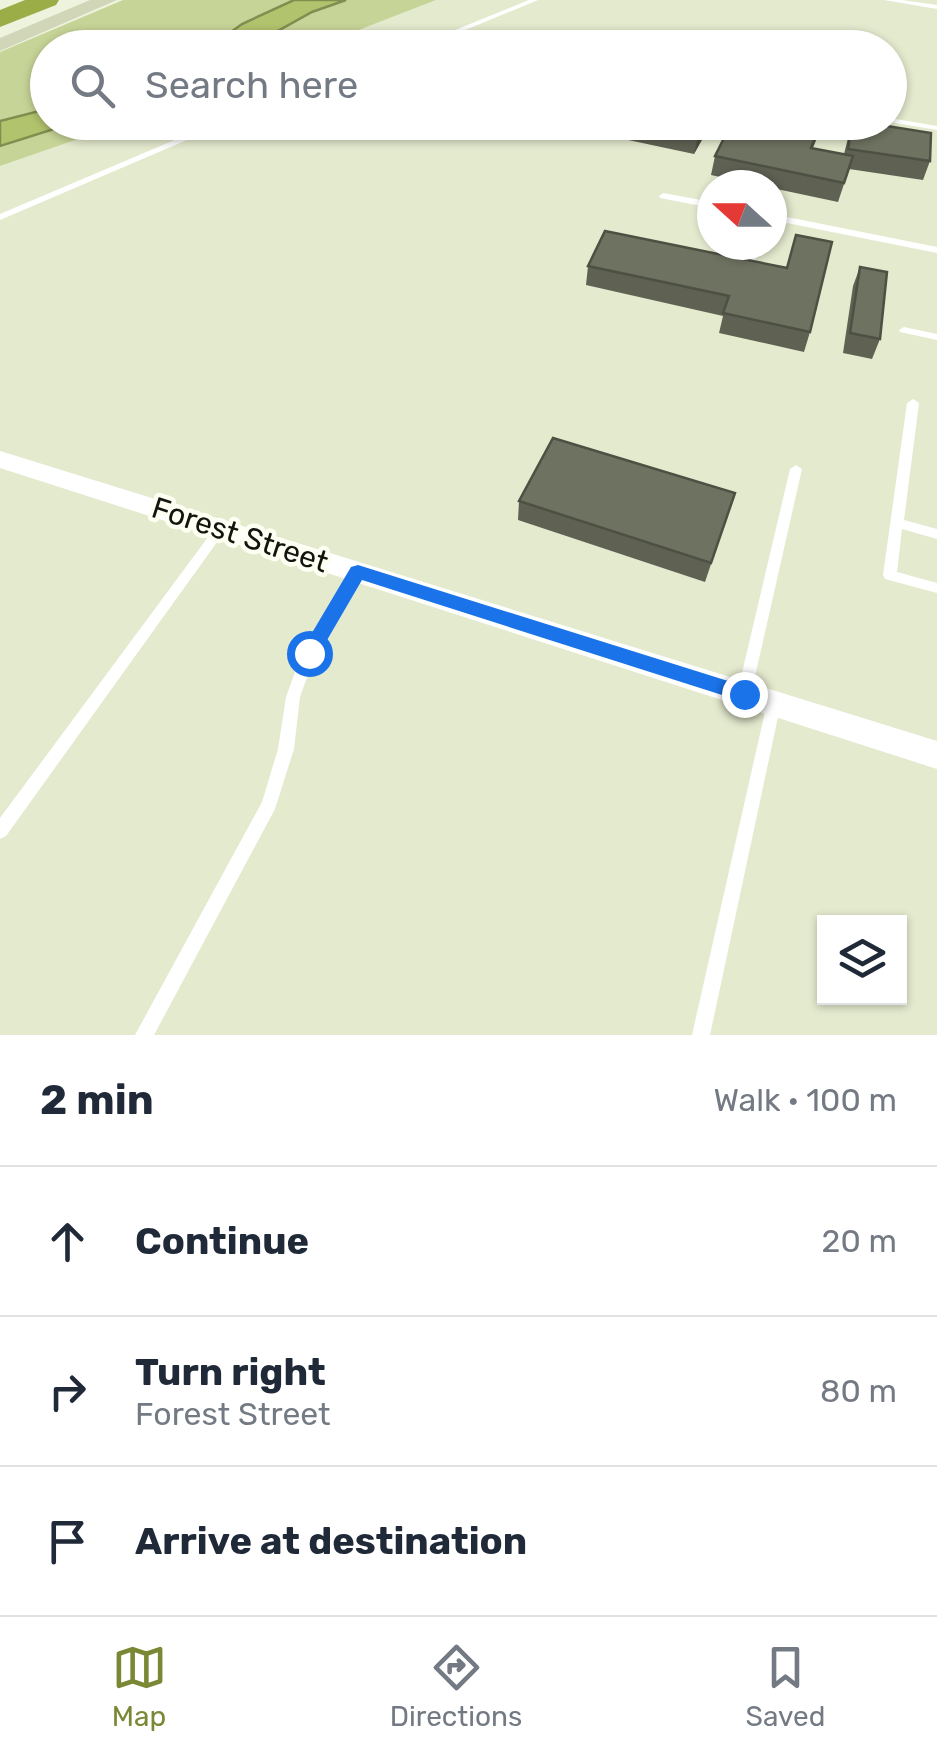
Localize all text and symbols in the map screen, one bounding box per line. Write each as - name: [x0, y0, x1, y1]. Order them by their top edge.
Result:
- search box: [30, 30, 907, 140]
- icon: search: [65, 58, 120, 113]
- text: Search here: [145, 62, 358, 108]
- north arrow: [697, 170, 787, 260]
- street label: Forest Street: [147, 490, 333, 581]
- route start: [287, 631, 333, 677]
- route end: [722, 672, 768, 718]
- map controls: [817, 915, 907, 1005]
- button: layers: [817, 915, 907, 1005]
- text: 2 min: [40, 1075, 154, 1125]
- text: Walk · 100 m: [714, 1081, 897, 1119]
- icon: ahead: [40, 1214, 95, 1269]
- text: Continue: [135, 1218, 309, 1264]
- text: 20 m: [822, 1222, 897, 1260]
- text: Turn right: [135, 1349, 326, 1395]
- icon: right: [40, 1364, 95, 1419]
- text: 80 m: [820, 1372, 897, 1410]
- text: Forest Street: [135, 1395, 331, 1433]
- icon: arrive: [40, 1514, 95, 1569]
- text: Arrive at destination: [135, 1518, 527, 1564]
- tab: Map: [112, 1640, 167, 1733]
- tab: Directions: [390, 1640, 522, 1733]
- tab: Saved: [745, 1640, 825, 1733]

